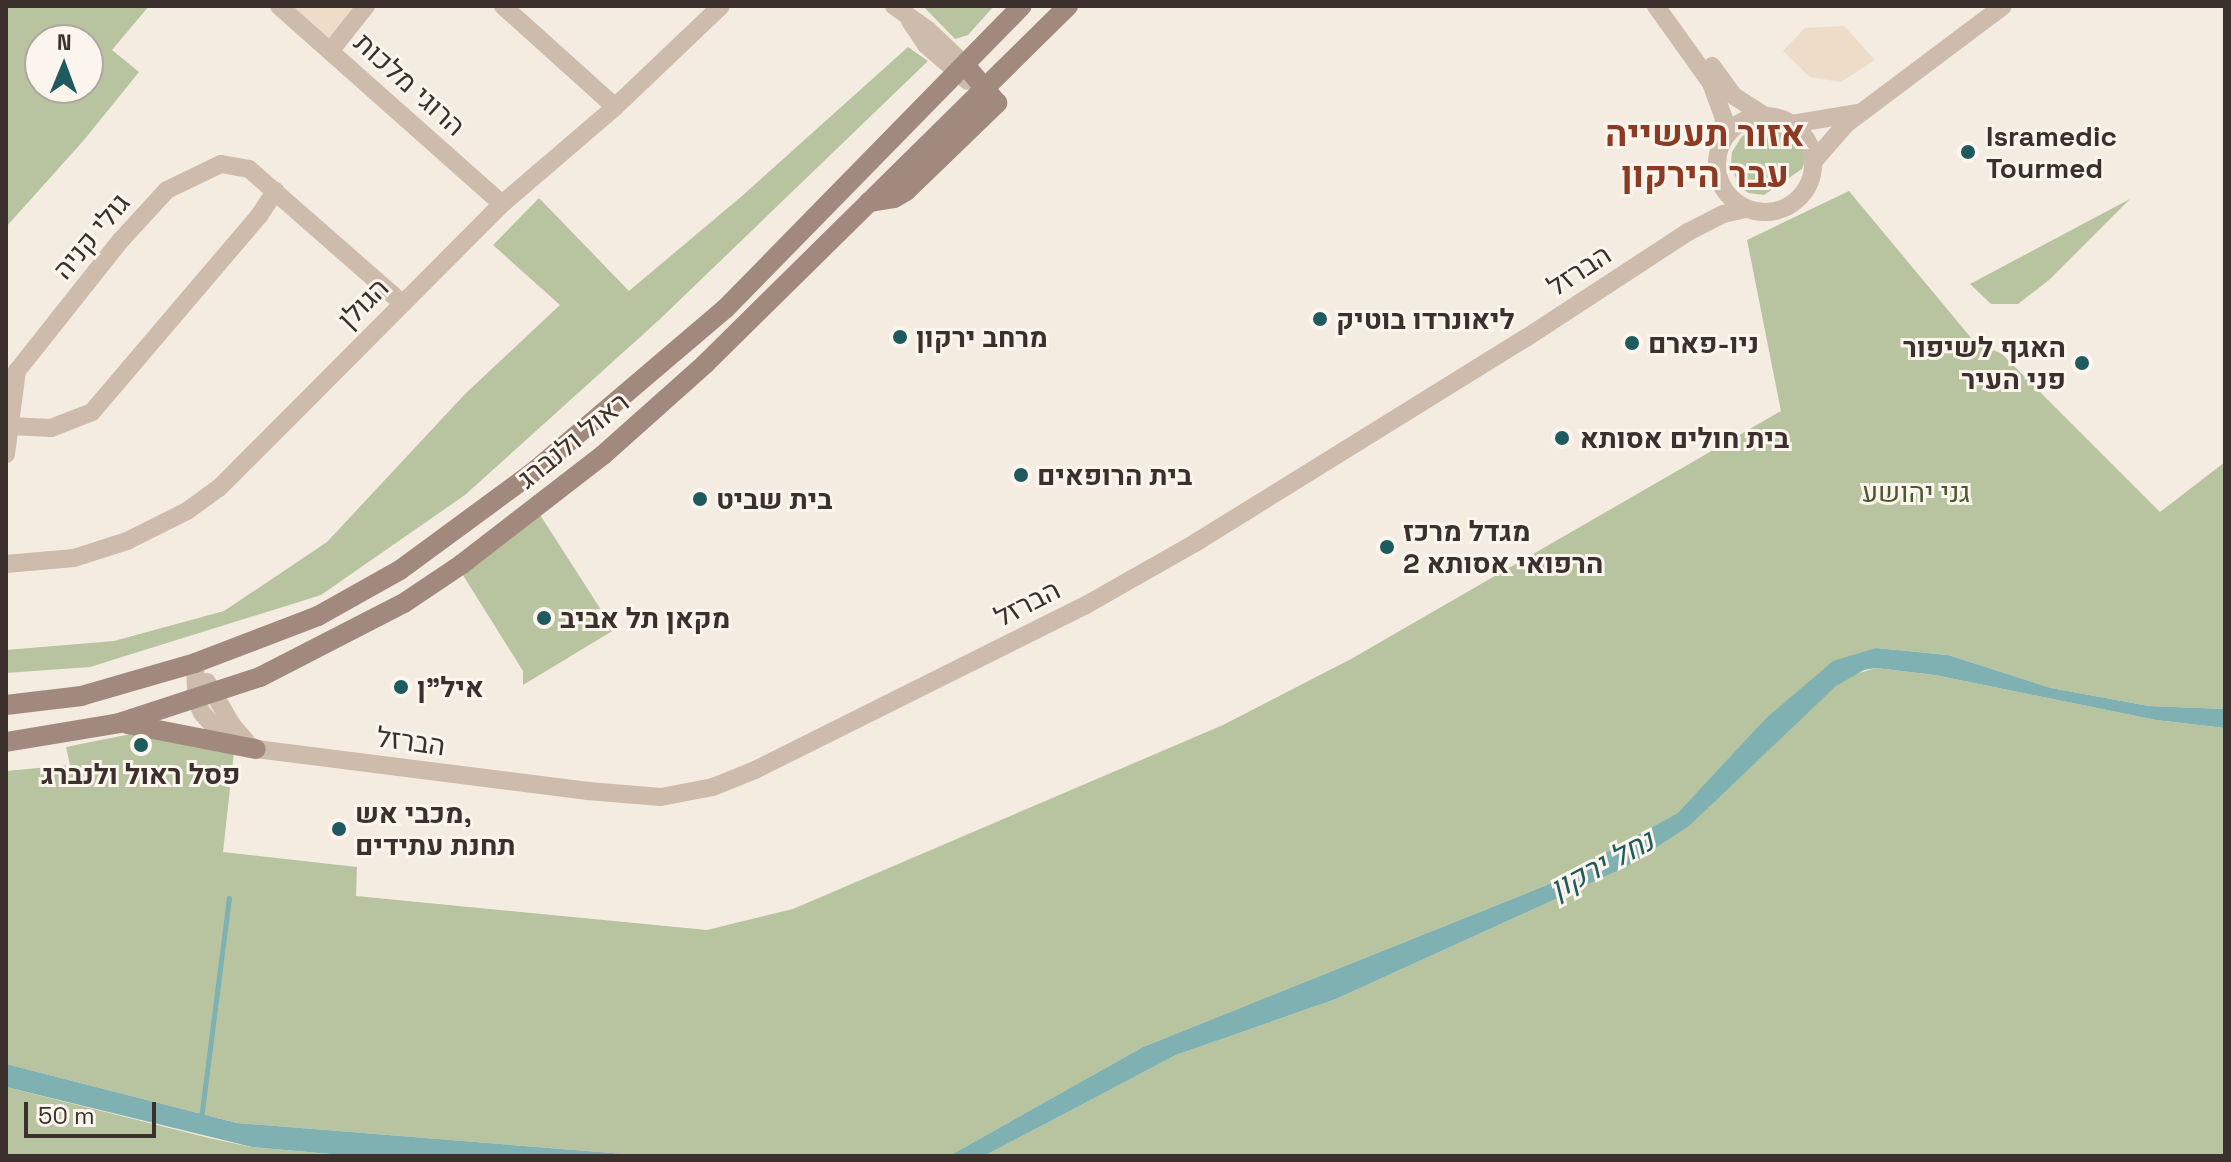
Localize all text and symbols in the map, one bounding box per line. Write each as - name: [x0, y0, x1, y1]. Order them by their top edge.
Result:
- north arrow: [24, 24, 104, 104]
- street label: הרוגי מלכות: [348, 25, 472, 143]
- text: N: [57, 28, 72, 56]
- district label: אזור תעשייה עבר הירקון: [1605, 112, 1805, 197]
- place label: Isramedic Tourmed: [1986, 119, 2117, 185]
- marker: Isramedic Tourmed: [1957, 141, 1979, 163]
- street label: גולי קניה: [45, 186, 137, 286]
- street label: הברזל: [1541, 237, 1617, 303]
- street label: הגולן: [331, 271, 395, 335]
- place label: ליאונרדו בוטיק: [1336, 302, 1515, 336]
- marker: ליאונרדו בוטיק: [1311, 310, 1329, 328]
- place label: מרחב ירקון: [916, 320, 1048, 354]
- place label: ניו-פארם: [1648, 326, 1759, 360]
- marker: מרחב ירקון: [891, 328, 909, 346]
- place label: האגף לשיפור פני העיר: [1903, 330, 2066, 396]
- marker: ניו-פארם: [1623, 334, 1641, 352]
- marker: האגף לשיפור פני העיר: [2073, 354, 2091, 372]
- street label: ראול ולנברג: [510, 385, 636, 495]
- place label: בית חולים אסותא: [1580, 421, 1789, 455]
- marker: בית חולים אסותא: [1551, 427, 1573, 449]
- place label: בית הרופאים: [1037, 458, 1192, 492]
- marker: בית הרופאים: [1012, 466, 1030, 484]
- park label: גני יהושע: [1862, 475, 1970, 509]
- place label: בית שביט: [716, 482, 832, 516]
- marker: בית שביט: [691, 490, 709, 508]
- place label: מגדל מרכז הרפואי אסותא 2: [1403, 514, 1603, 580]
- marker: מגדל מרכז הרפואי אסותא 2: [1378, 538, 1396, 556]
- street label: הברזל: [989, 572, 1065, 634]
- place label: מקאן תל אביב: [560, 601, 730, 635]
- marker: מקאן תל אביב: [535, 609, 553, 627]
- place label: איל"ן: [417, 670, 484, 704]
- marker: איל"ן: [392, 678, 410, 696]
- street label: הברזל: [374, 720, 448, 762]
- marker: פסל ראול ולנברג: [132, 736, 150, 754]
- place label: פסל ראול ולנברג: [41, 757, 241, 791]
- place label: מכבי אש, תחנת עתידים: [355, 796, 516, 862]
- marker: מכבי אש, תחנת עתידים: [330, 820, 348, 838]
- water label: נחל ירקון: [1544, 823, 1660, 907]
- scale bar: [28, 1086, 160, 1136]
- text: 50 m: [38, 1100, 95, 1131]

